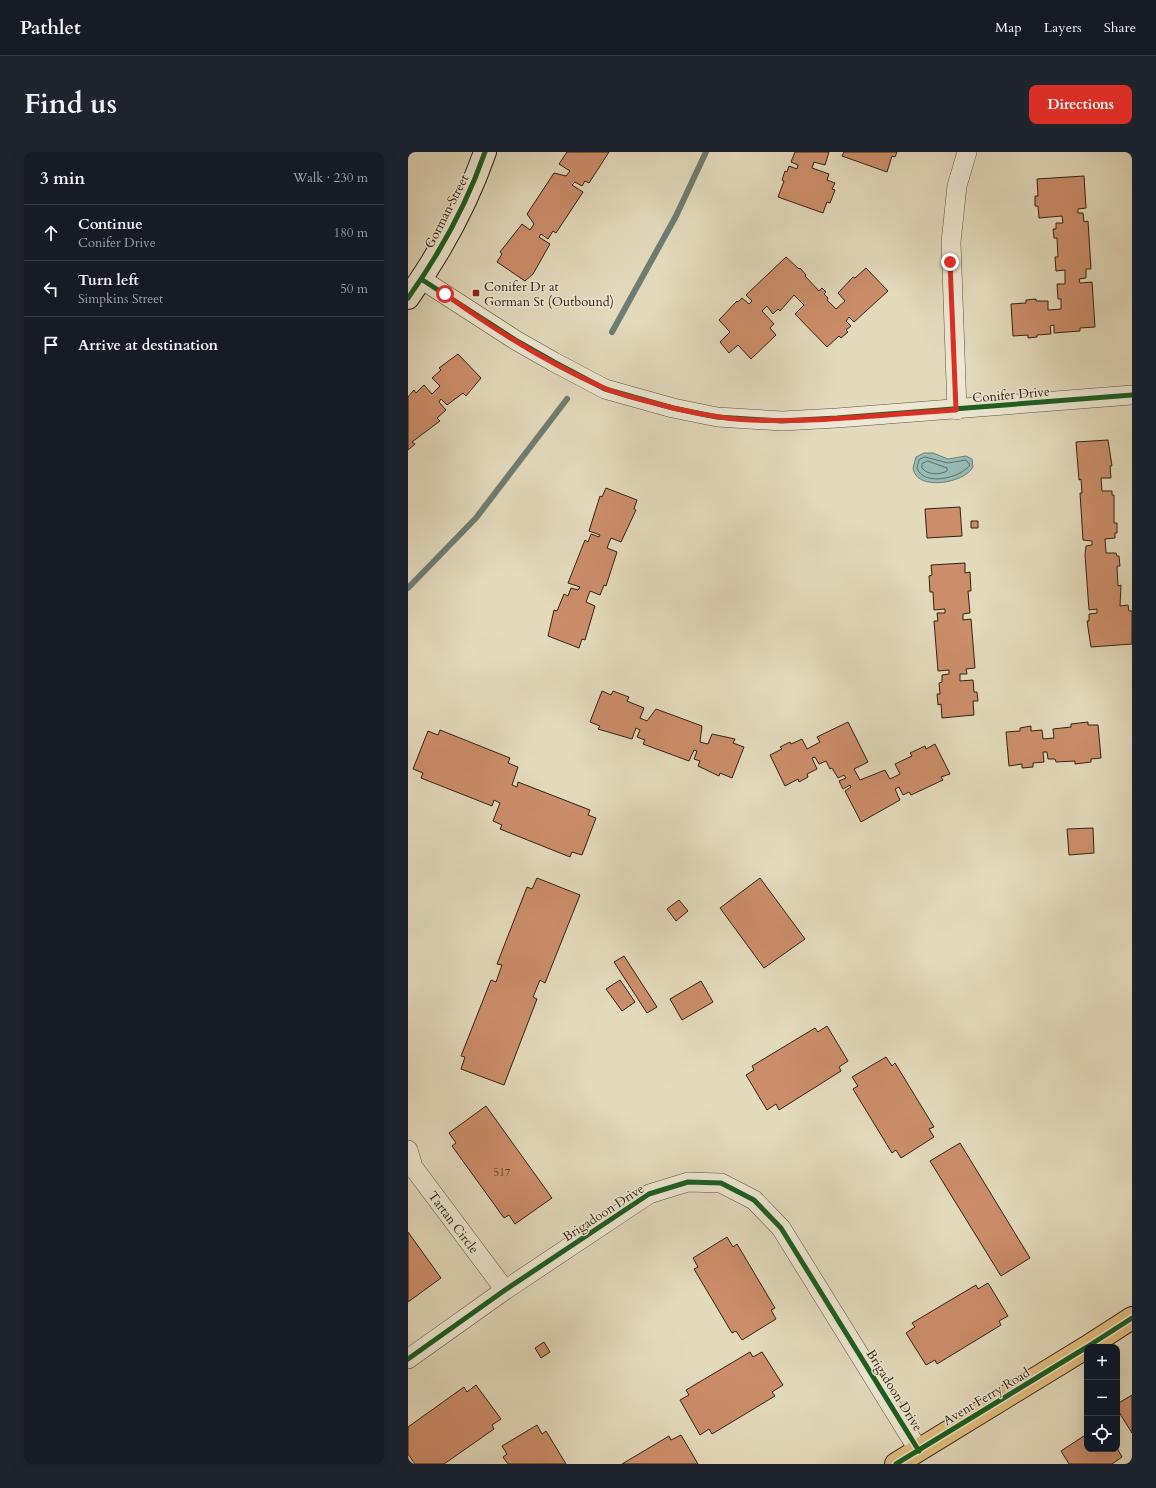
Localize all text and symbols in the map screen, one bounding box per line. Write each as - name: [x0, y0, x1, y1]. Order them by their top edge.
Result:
- text: Pathlet: [20, 15, 81, 41]
- text: Map: [995, 18, 1022, 37]
- text: Layers: [1044, 18, 1082, 37]
- text: Share: [1104, 18, 1136, 37]
- text: Find us: [24, 85, 117, 123]
- button: Directions: [1029, 85, 1132, 124]
- text: 3 min: [40, 167, 85, 190]
- text: Walk · 230 m: [293, 169, 368, 187]
- street label: Gorman Street: [421, 171, 473, 252]
- text: Continue: [78, 214, 143, 234]
- icon: ahead: [40, 222, 62, 244]
- text: 180 m: [334, 224, 368, 242]
- text: Conifer Drive: [78, 234, 156, 252]
- route end: [941, 253, 959, 271]
- text: Turn left: [78, 270, 139, 290]
- icon: left: [40, 278, 62, 300]
- place label: Conifer Dr at Gorman St (Outbound): [484, 278, 614, 311]
- text: 50 m: [340, 280, 368, 298]
- route start: [436, 285, 454, 303]
- marker: Conifer Dr at Gorman St (Outbound): [471, 288, 481, 298]
- text: Simpkins Street: [78, 290, 163, 308]
- icon: arrive: [40, 334, 62, 356]
- text: Arrive at destination: [78, 335, 218, 355]
- street label: Conifer Drive: [972, 383, 1051, 407]
- house number: 517: [494, 1165, 511, 1180]
- street label: Brigadoon Drive: [559, 1180, 648, 1246]
- street label: Tartan Circle: [424, 1188, 483, 1258]
- map controls: [1084, 1344, 1120, 1452]
- button: +: [1084, 1344, 1120, 1380]
- street label: Brigadoon Drive: [862, 1346, 927, 1435]
- street label: Avent Ferry Road: [940, 1364, 1033, 1430]
- button: −: [1084, 1380, 1120, 1416]
- button: locate: [1084, 1416, 1120, 1452]

